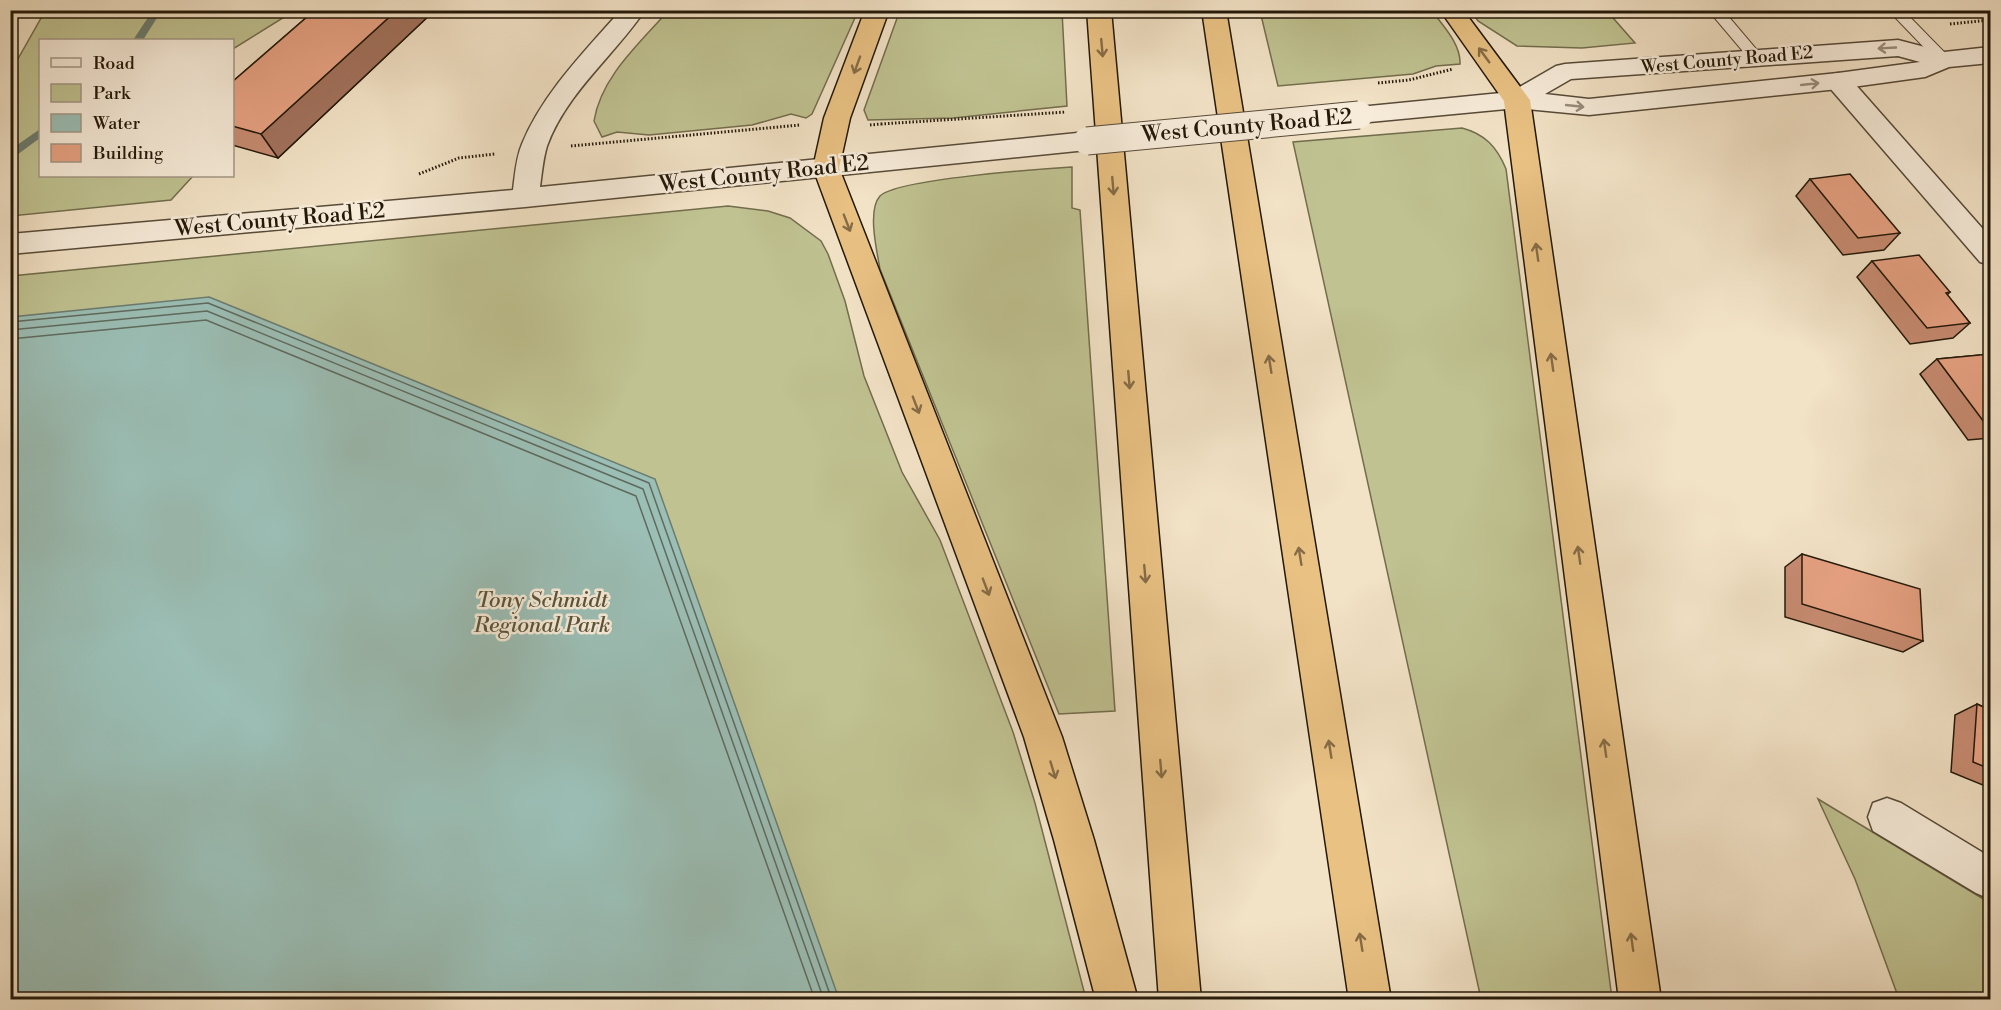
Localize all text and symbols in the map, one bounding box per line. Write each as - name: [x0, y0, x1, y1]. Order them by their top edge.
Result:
- one-way arrow: [1097, 38, 1108, 57]
- legend: [39, 39, 234, 177]
- street label: West County Road E2: [1639, 41, 1814, 79]
- one-way arrow: [1877, 43, 1897, 54]
- one-way arrow: [1478, 48, 1490, 64]
- text: Road: [93, 52, 136, 75]
- one-way arrow: [851, 55, 862, 74]
- one-way arrow: [1799, 78, 1819, 89]
- text: Park: [93, 82, 132, 105]
- one-way arrow: [1564, 101, 1584, 112]
- street label: West County Road E2: [1140, 103, 1353, 149]
- text: Water: [92, 112, 141, 135]
- text: Building: [92, 142, 164, 165]
- street label: West County Road E2: [657, 150, 870, 199]
- one-way arrow: [1108, 175, 1119, 195]
- street label: West County Road E2: [173, 197, 386, 243]
- one-way arrow: [842, 213, 853, 232]
- one-way arrow: [1532, 243, 1543, 263]
- one-way arrow: [1547, 353, 1558, 372]
- one-way arrow: [1264, 354, 1275, 374]
- one-way arrow: [1124, 370, 1135, 390]
- one-way arrow: [912, 395, 923, 414]
- one-way arrow: [1573, 546, 1584, 566]
- one-way arrow: [1294, 547, 1305, 567]
- one-way arrow: [1140, 564, 1151, 584]
- one-way arrow: [981, 577, 992, 596]
- park label: Tony Schmidt Regional Park: [473, 587, 610, 639]
- one-way arrow: [1600, 739, 1611, 759]
- one-way arrow: [1325, 740, 1336, 759]
- one-way arrow: [1156, 758, 1167, 778]
- one-way arrow: [1048, 760, 1059, 779]
- one-way arrow: [1355, 932, 1366, 952]
- one-way arrow: [1626, 932, 1637, 952]

